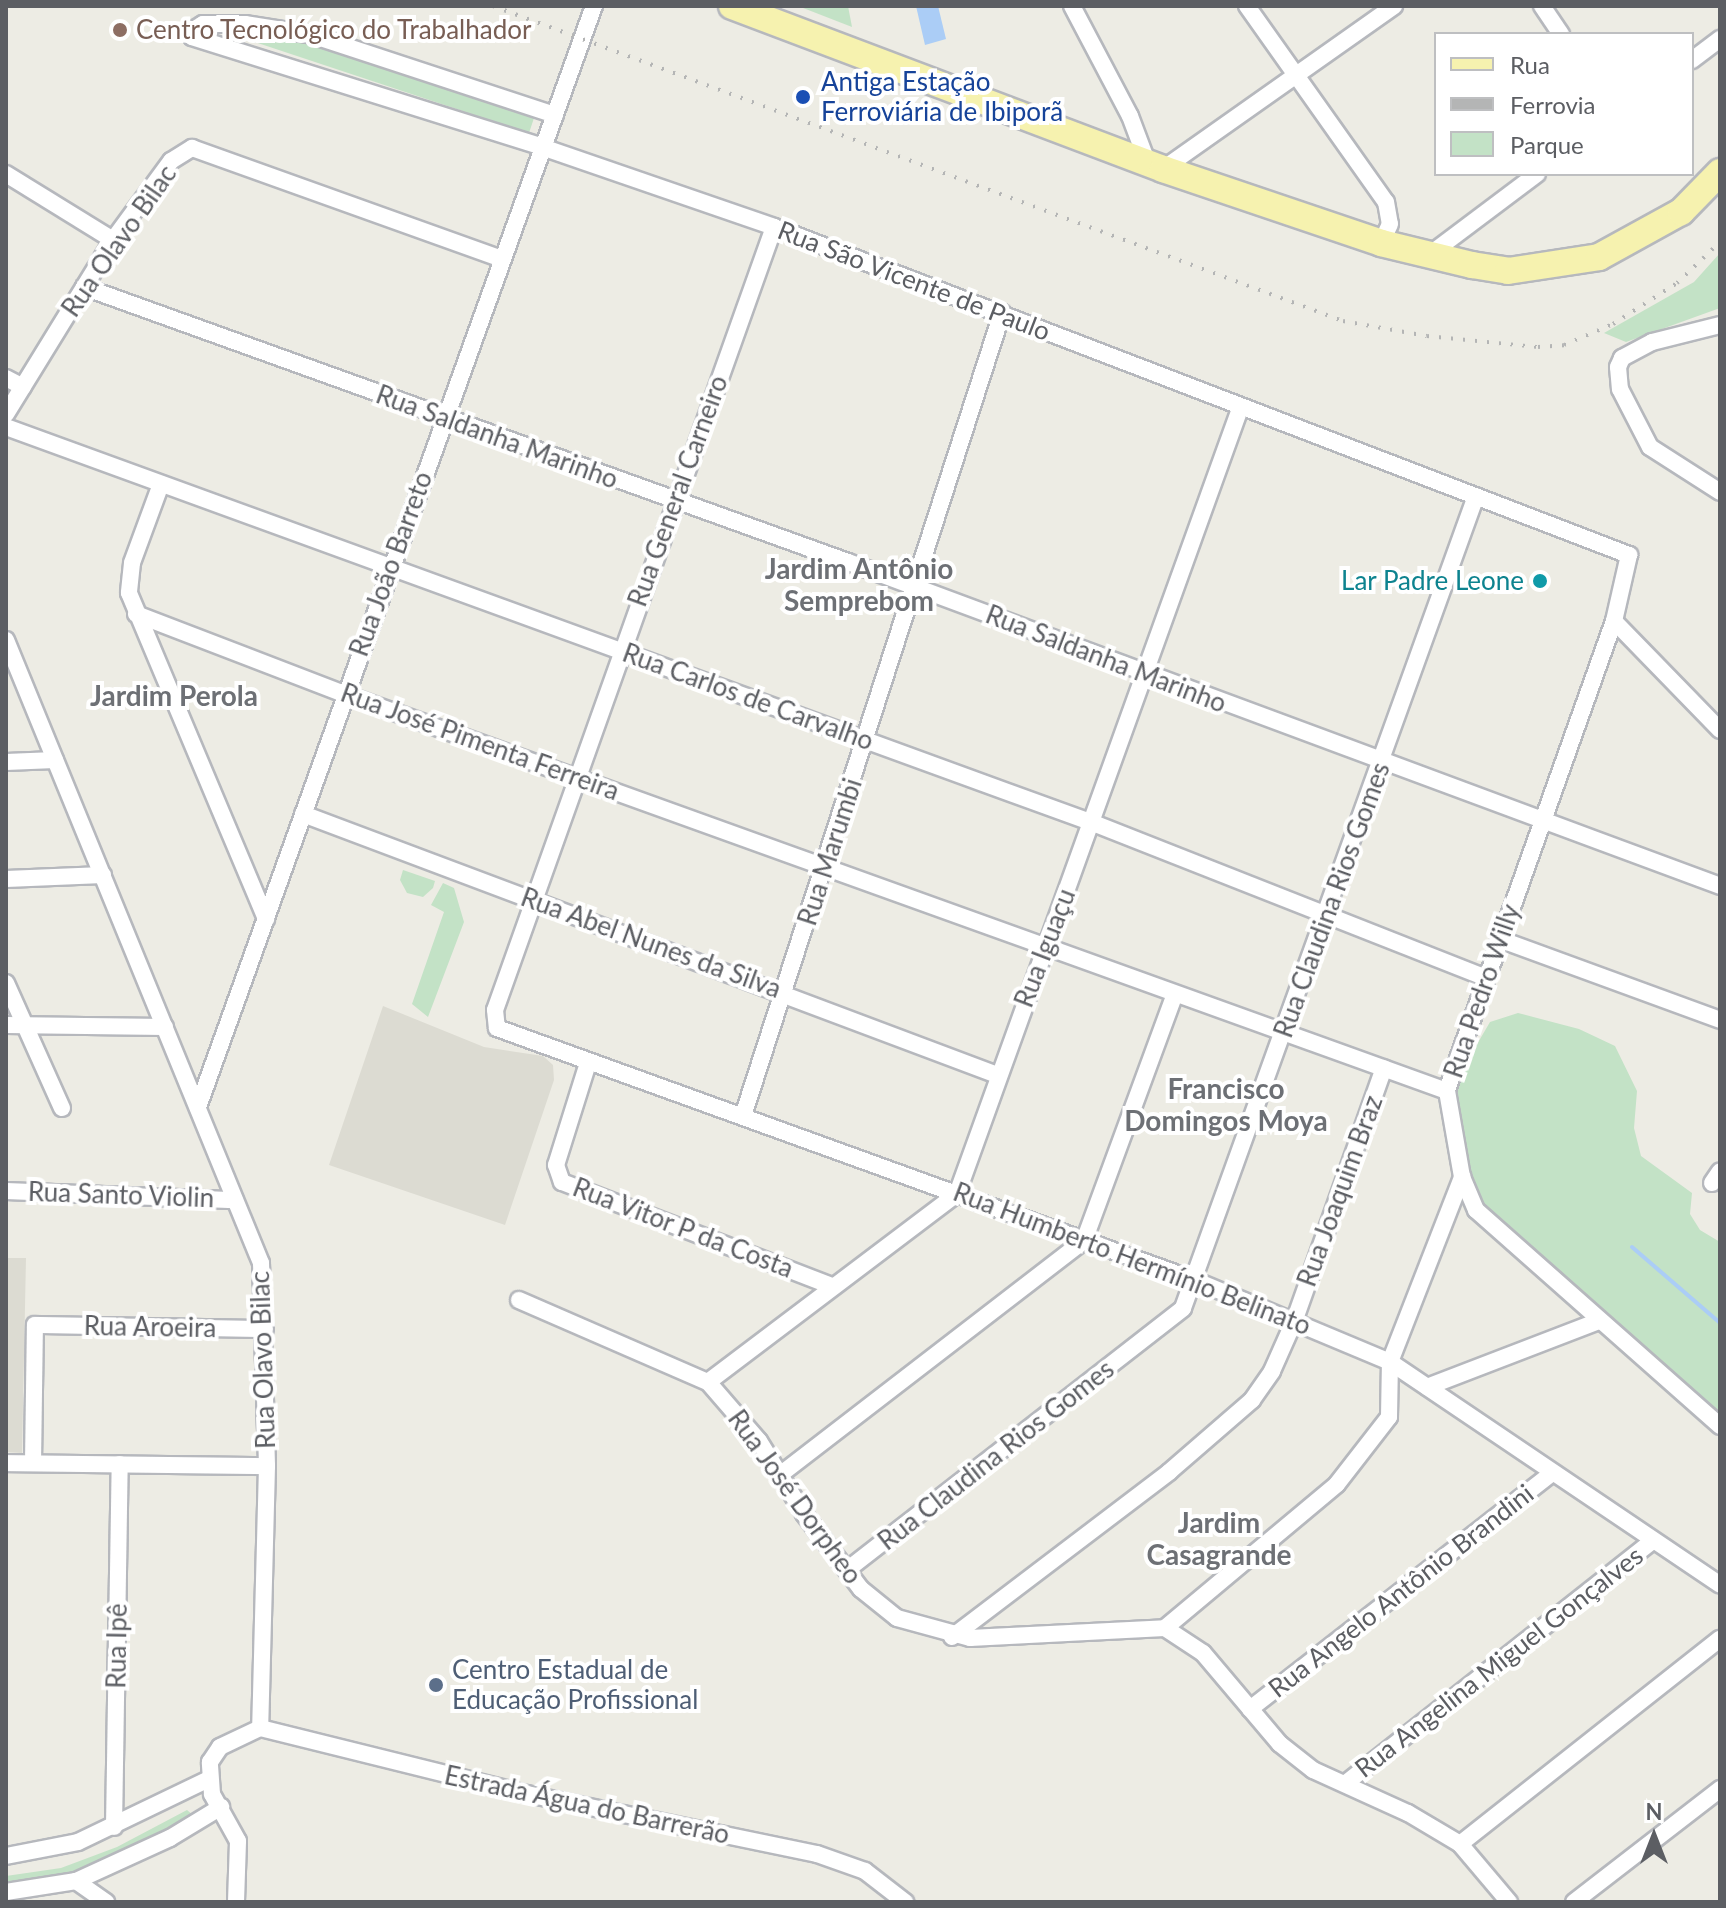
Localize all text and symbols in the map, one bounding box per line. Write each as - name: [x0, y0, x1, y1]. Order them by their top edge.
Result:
- place label: Centro Tecnológico do Trabalhador: [136, 14, 533, 46]
- marker: Centro Tecnológico do Trabalhador: [111, 21, 129, 39]
- legend: [1434, 32, 1694, 176]
- text: Rua: [1510, 50, 1550, 79]
- place label: Antiga Estação Ferroviária de Ibiporã: [821, 66, 1063, 128]
- marker: Antiga Estação Ferroviária de Ibiporã: [792, 86, 814, 108]
- text: Ferrovia: [1510, 90, 1596, 119]
- text: Parque: [1510, 130, 1584, 159]
- street label: Rua Olavo Bilac: [55, 159, 183, 323]
- street label: Rua São Vicente de Paulo: [773, 214, 1055, 348]
- street label: Rua General Carneiro: [622, 371, 734, 611]
- street label: Rua Saldanha Marinho: [372, 379, 622, 495]
- street label: Rua João Barreto: [343, 467, 439, 661]
- district label: Jardim Antônio Semprebom: [764, 551, 954, 617]
- place label: Lar Padre Leone: [1341, 565, 1524, 597]
- marker: Lar Padre Leone: [1531, 572, 1549, 590]
- street label: Rua Saldanha Marinho: [981, 599, 1231, 719]
- street label: Rua Carlos de Carvalho: [618, 637, 878, 757]
- street label: Rua José Pimenta Ferreira: [336, 677, 624, 807]
- district label: Jardim Perola: [90, 678, 258, 712]
- street label: Rua Claudina Rios Gomes: [1268, 758, 1396, 1042]
- street label: Rua Marumbi: [792, 775, 868, 929]
- street label: Rua Abel Nunes da Silva: [516, 881, 786, 1005]
- street label: Rua Iguaçu: [1008, 884, 1082, 1012]
- street label: Rua Pedro Willy: [1438, 900, 1526, 1082]
- district label: Francisco Domingos Moya: [1124, 1071, 1328, 1137]
- street label: Rua Joaquim Braz: [1291, 1091, 1389, 1291]
- street label: Rua Vitor P da Costa: [567, 1171, 799, 1285]
- street label: Rua Santo Violin: [27, 1176, 215, 1214]
- street label: Rua Humberto Hermínio Belinato: [949, 1176, 1315, 1342]
- street label: Rua Olavo Bilac: [244, 1271, 282, 1449]
- street label: Rua Aroeira: [83, 1310, 217, 1344]
- street label: Rua Claudina Rios Gomes: [872, 1353, 1120, 1557]
- street label: Rua José Dorpheo: [721, 1404, 869, 1590]
- street label: Rua Angelo Antônio Brandini: [1262, 1477, 1540, 1705]
- district label: Jardim Casagrande: [1146, 1505, 1292, 1571]
- street label: Rua Angelina Miguel Gonçalves: [1348, 1540, 1650, 1784]
- street label: Rua Ipê: [101, 1603, 133, 1689]
- place label: Centro Estadual de Educação Profissional: [452, 1654, 698, 1716]
- marker: Centro Estadual de Educação Profissional: [427, 1676, 445, 1694]
- street label: Estrada Água do Barrerão: [441, 1759, 733, 1851]
- north arrow: [1614, 1796, 1694, 1876]
- text: N: [1646, 1798, 1662, 1825]

